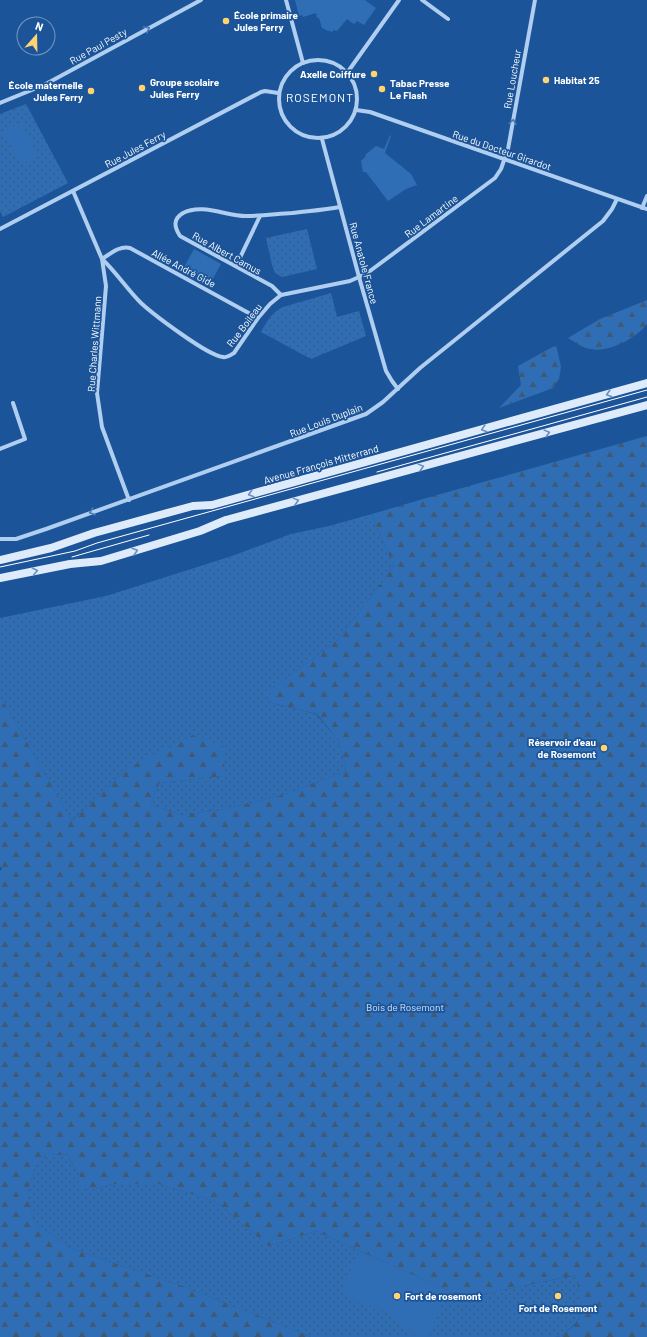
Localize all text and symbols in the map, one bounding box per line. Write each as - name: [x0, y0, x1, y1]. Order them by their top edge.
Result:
- place label: École primaire Jules Ferry: [234, 9, 299, 33]
- north arrow: [16, 16, 56, 56]
- marker: École primaire Jules Ferry: [221, 16, 231, 26]
- text: N: [34, 19, 45, 33]
- street label: Rue Paul Pesty: [67, 25, 129, 67]
- one-way arrow: [143, 26, 150, 33]
- street label: Rue Loucheur: [501, 48, 523, 110]
- place label: Axelle Coiffure: [300, 68, 367, 80]
- marker: Axelle Coiffure: [369, 69, 379, 79]
- place label: Habitat 25: [554, 74, 600, 86]
- marker: Habitat 25: [541, 75, 551, 85]
- place label: Groupe scolaire Jules Ferry: [150, 76, 220, 100]
- place label: Tabac Presse Le Flash: [390, 77, 450, 101]
- place label: École maternelle Jules Ferry: [9, 79, 84, 103]
- marker: Groupe scolaire Jules Ferry: [137, 83, 147, 93]
- marker: Tabac Presse Le Flash: [377, 84, 387, 94]
- marker: École maternelle Jules Ferry: [86, 86, 96, 96]
- district label: ROSEMONT: [286, 90, 354, 104]
- one-way arrow: [508, 118, 517, 125]
- street label: Rue du Docteur Girardot: [451, 127, 553, 173]
- street label: Rue Jules Ferry: [103, 128, 168, 170]
- street label: Rue Lamartine: [402, 192, 460, 240]
- street label: Rue Anatole France: [347, 221, 381, 305]
- street label: Rue Albert Camus: [190, 229, 264, 277]
- street label: Allée André Gide: [150, 246, 218, 290]
- street label: Rue Charles Wittmann: [85, 296, 103, 392]
- street label: Rue Boileau: [224, 301, 264, 349]
- one-way arrow: [606, 389, 613, 398]
- street label: Rue Louis Duplain: [288, 401, 364, 439]
- one-way arrow: [481, 424, 487, 432]
- one-way arrow: [544, 429, 550, 437]
- street label: Avenue François Mitterrand: [262, 442, 380, 486]
- one-way arrow: [418, 463, 425, 472]
- one-way arrow: [248, 489, 255, 498]
- one-way arrow: [292, 497, 299, 506]
- one-way arrow: [89, 508, 96, 516]
- one-way arrow: [131, 547, 138, 556]
- one-way arrow: [32, 568, 38, 576]
- place label: Réservoir d'eau de Rosemont: [528, 736, 596, 760]
- marker: Réservoir d'eau de Rosemont: [599, 743, 609, 753]
- park label: Bois de Rosemont: [366, 1001, 444, 1013]
- place label: Fort de rosemont: [405, 1290, 482, 1302]
- marker: Fort de rosemont: [392, 1291, 402, 1301]
- marker: Fort de Rosemont: [553, 1291, 563, 1301]
- place label: Fort de Rosemont: [519, 1302, 598, 1314]

